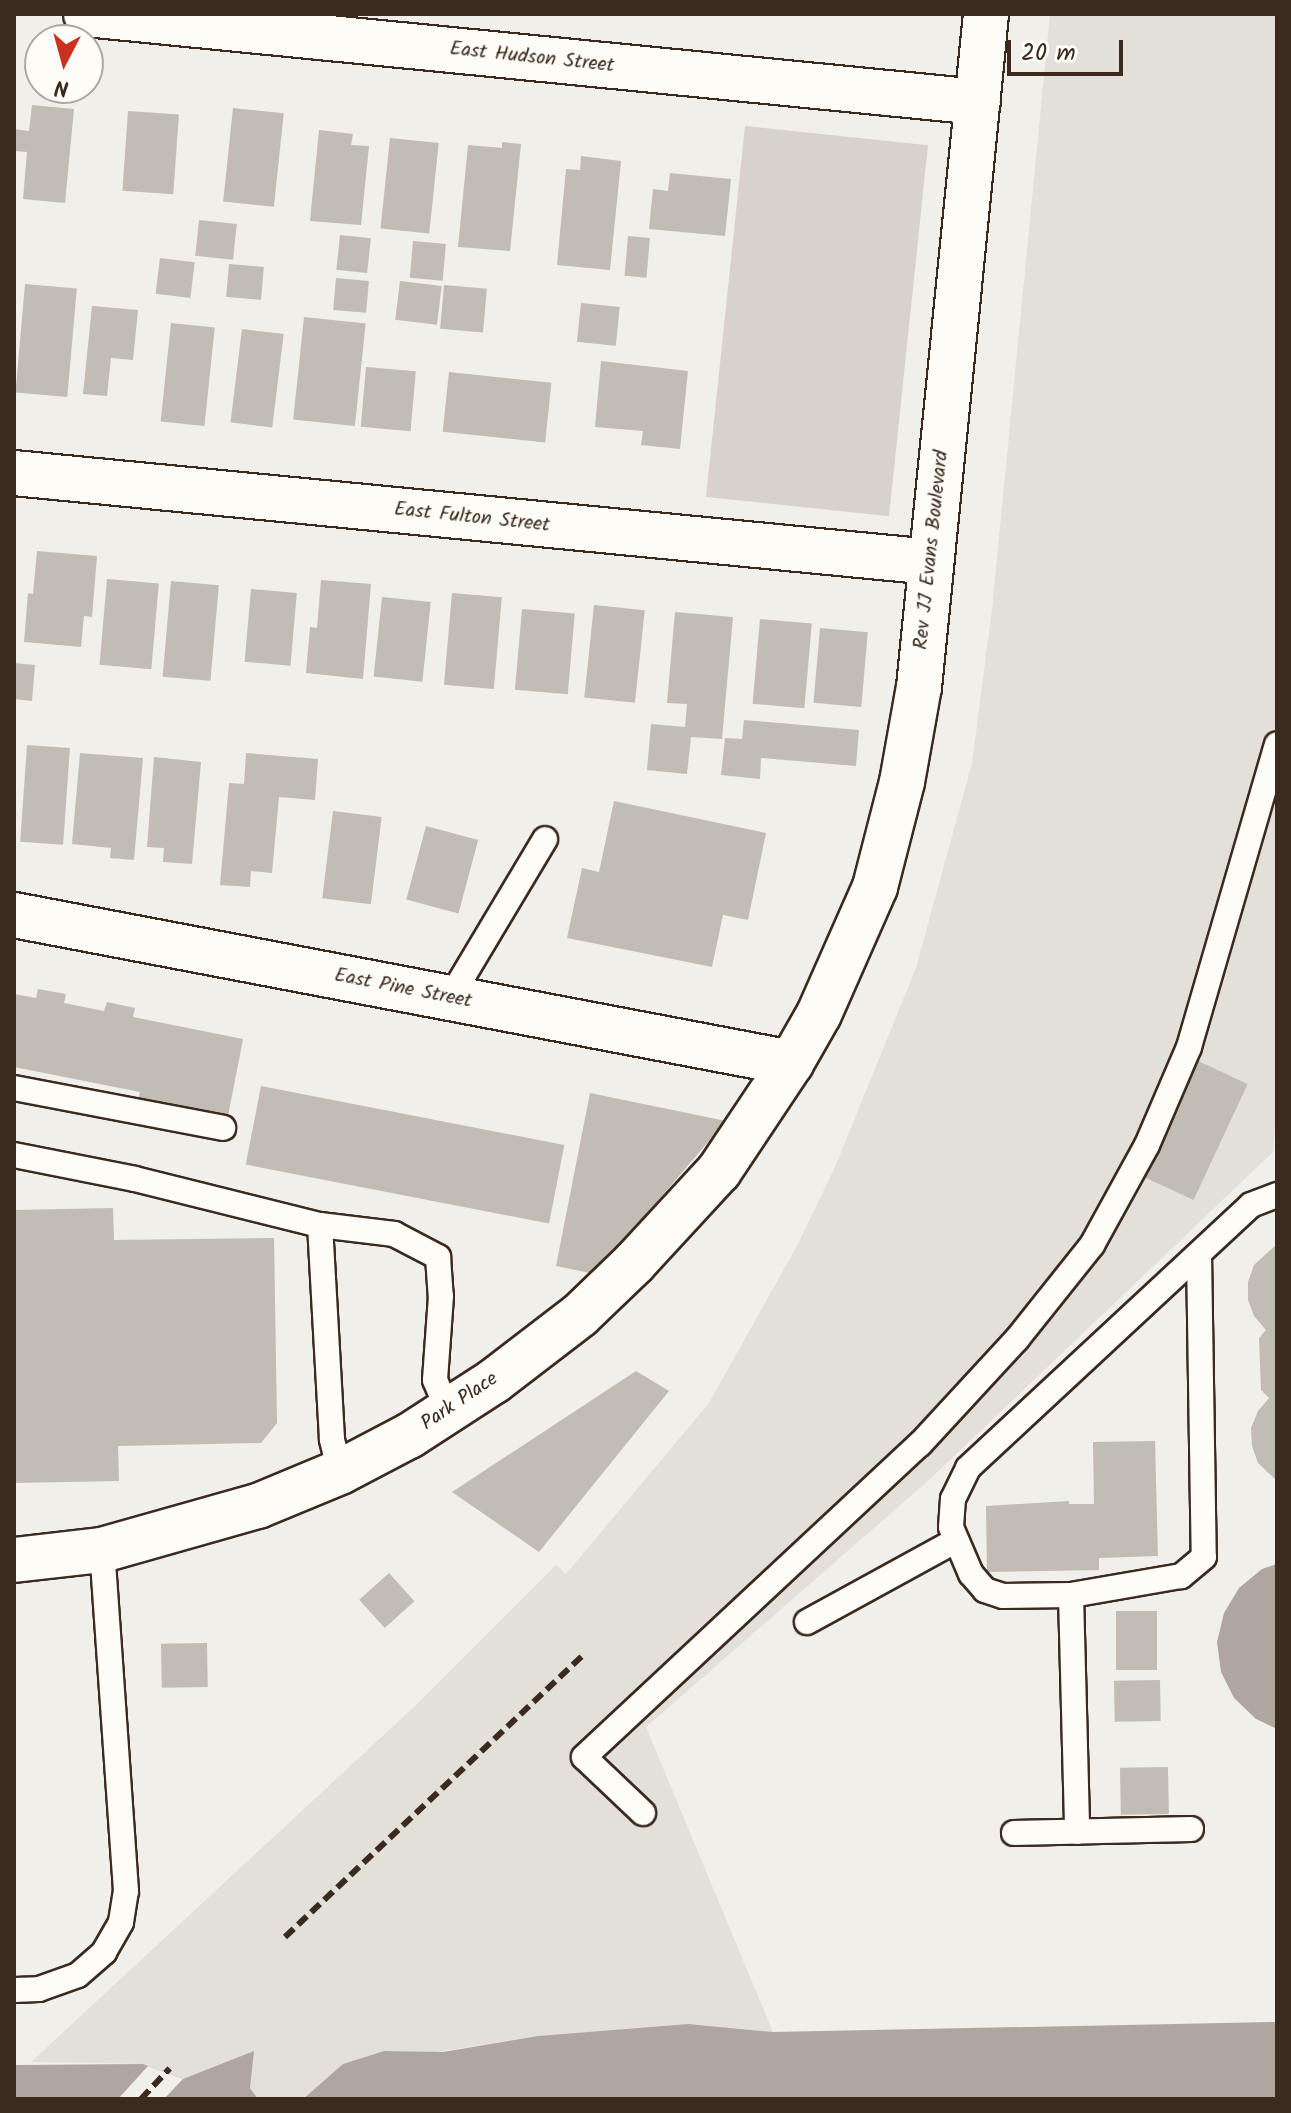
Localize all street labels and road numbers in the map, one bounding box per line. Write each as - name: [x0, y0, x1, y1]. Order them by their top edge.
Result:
- street label: East Hudson Street: [449, 37, 615, 79]
- street label: Rev JJ Evans Boulevard: [910, 449, 954, 651]
- street label: East Fulton Street: [393, 498, 551, 538]
- street label: East Pine Street: [332, 964, 474, 1014]
- street label: Park Place: [417, 1368, 503, 1436]

